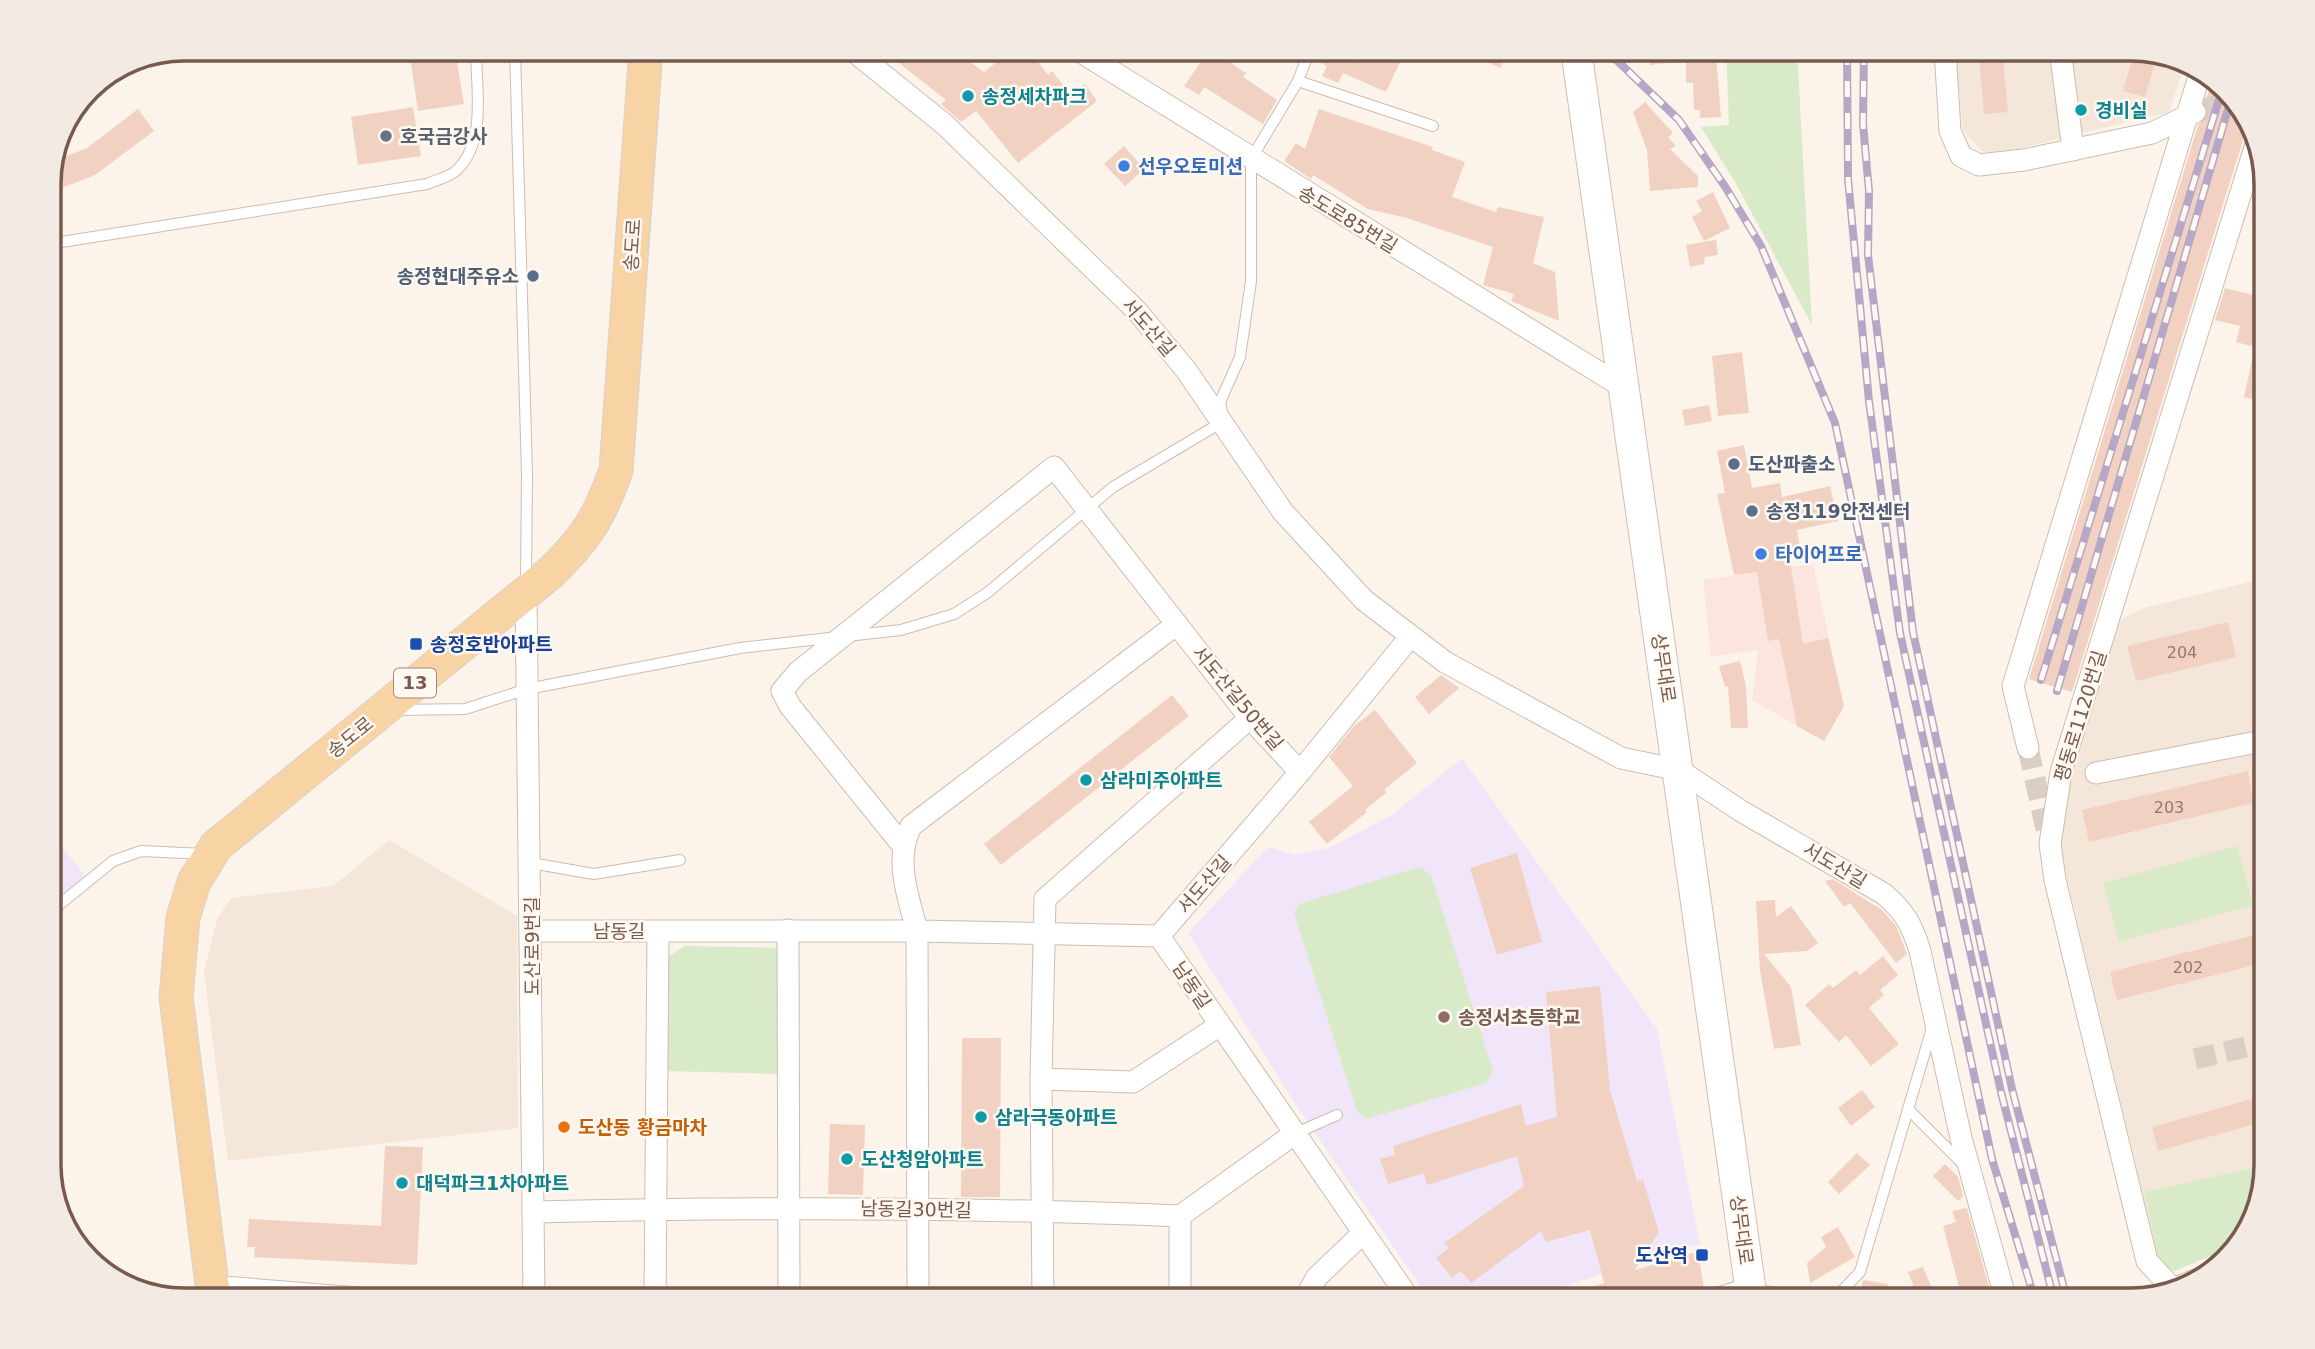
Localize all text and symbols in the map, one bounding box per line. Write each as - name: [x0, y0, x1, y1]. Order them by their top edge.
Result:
- place label: 송정세차파크: [982, 85, 1087, 107]
- marker: 송정세차파크: [960, 88, 976, 104]
- place label: 경비실: [2095, 99, 2147, 121]
- marker: 경비실: [2073, 102, 2089, 118]
- place label: 호국금강사: [400, 125, 488, 147]
- marker: 호국금강사: [378, 128, 394, 144]
- place label: 선우오토미션: [1138, 155, 1243, 177]
- marker: 선우오토미션: [1116, 158, 1132, 174]
- street label: 송도로85번길: [1295, 181, 1401, 257]
- street label: 송도로: [619, 218, 645, 272]
- place label: 송정현대주유소: [397, 265, 519, 287]
- marker: 송정현대주유소: [525, 268, 541, 284]
- street label: 서도산길: [1118, 293, 1180, 361]
- place label: 도산파출소: [1748, 453, 1835, 475]
- marker: 도산파출소: [1726, 456, 1742, 472]
- place label: 송정119안전센터: [1766, 500, 1911, 522]
- marker: 송정119안전센터: [1744, 503, 1760, 519]
- place label: 타이어프로: [1775, 543, 1862, 565]
- marker: 타이어프로: [1753, 546, 1769, 562]
- street label: 상무대로: [1648, 632, 1680, 704]
- place label: 송정호반아파트: [430, 633, 552, 655]
- marker: 송정호반아파트: [408, 636, 424, 652]
- street label: 서도산길50번길: [1188, 641, 1288, 755]
- house number: 204: [2167, 643, 2197, 662]
- street label: 평동로1120번길: [2050, 648, 2110, 784]
- road number: 13: [394, 668, 436, 698]
- street label: 송도로: [323, 712, 377, 762]
- place label: 삼라미주아파트: [1100, 769, 1222, 791]
- marker: 삼라미주아파트: [1078, 772, 1094, 788]
- house number: 203: [2154, 798, 2184, 817]
- street label: 서도산길: [1799, 838, 1871, 892]
- street label: 서도산길: [1173, 850, 1235, 918]
- street label: 도산로9번길: [521, 896, 543, 996]
- street label: 남동길: [593, 920, 645, 942]
- street label: 남동길: [1168, 957, 1216, 1013]
- house number: 202: [2173, 958, 2203, 977]
- place label: 송정서초등학교: [1458, 1006, 1580, 1028]
- marker: 송정서초등학교: [1436, 1009, 1452, 1025]
- place label: 삼라극동아파트: [995, 1106, 1117, 1128]
- marker: 삼라극동아파트: [973, 1109, 989, 1125]
- place label: 도산동 황금마차: [578, 1116, 707, 1138]
- marker: 도산동 황금마차: [556, 1119, 572, 1135]
- place label: 도산청암아파트: [861, 1148, 983, 1170]
- marker: 도산청암아파트: [839, 1151, 855, 1167]
- place label: 대덕파크1차아파트: [416, 1172, 569, 1194]
- marker: 대덕파크1차아파트: [394, 1175, 410, 1191]
- street label: 상무대로: [1726, 1194, 1758, 1266]
- street label: 남동길30번길: [860, 1197, 972, 1221]
- place label: 도산역: [1636, 1244, 1688, 1266]
- marker: 도산역: [1694, 1247, 1710, 1263]

